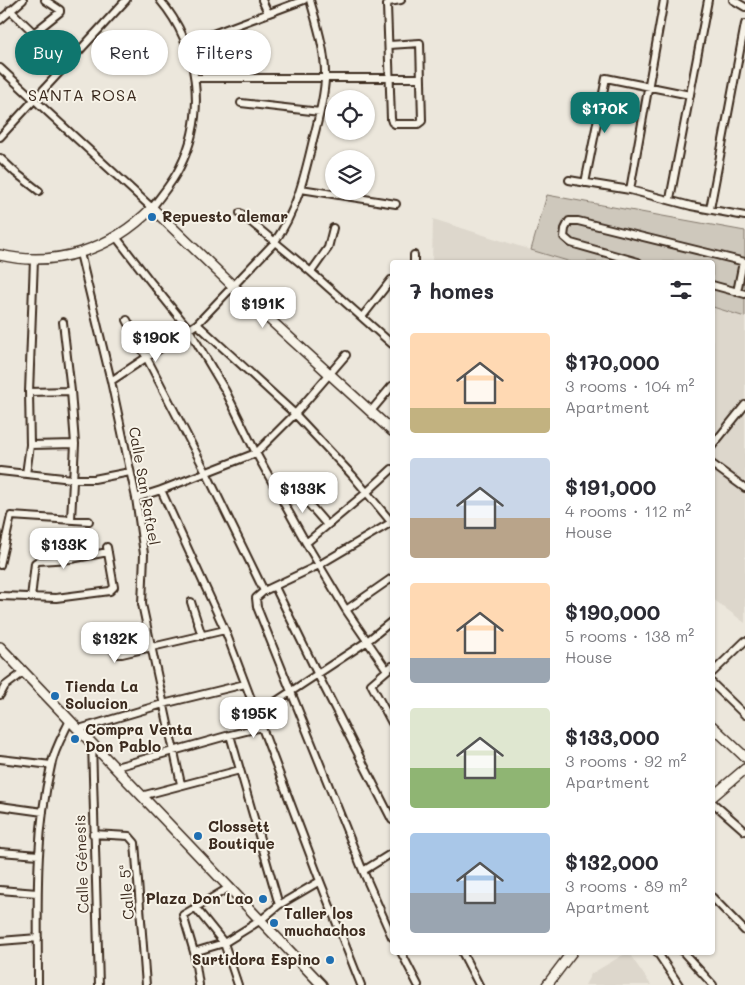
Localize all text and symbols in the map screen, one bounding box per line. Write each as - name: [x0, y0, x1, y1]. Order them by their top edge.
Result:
- chip: Buy: [15, 30, 81, 75]
- chip: Rent: [91, 30, 168, 75]
- chip: Filters: [178, 30, 271, 75]
- district label: SANTA ROSA: [28, 84, 138, 105]
- map controls: [325, 90, 375, 200]
- button: locate: [325, 90, 375, 140]
- pin: $170K: [570, 92, 640, 134]
- text: $170K: [582, 97, 628, 118]
- button: layers: [325, 150, 375, 200]
- place label: Repuesto alemar: [162, 206, 288, 226]
- marker: Repuesto alemar: [146, 211, 158, 223]
- icon: filters: [667, 276, 695, 304]
- text: 7 homes: [410, 277, 494, 304]
- pin: $191K: [228, 286, 298, 329]
- text: $191K: [241, 292, 285, 313]
- pin: $190K: [121, 320, 191, 363]
- text: $190K: [132, 326, 180, 347]
- text: $170,000: [565, 348, 659, 375]
- icon: home: [450, 353, 510, 413]
- text: 3 rooms · 104 m²: [565, 375, 695, 396]
- text: Apartment: [565, 396, 650, 417]
- street label: Calle San Rafael: [125, 425, 165, 547]
- pin: $133K: [268, 472, 338, 514]
- text: $191,000: [565, 473, 656, 500]
- text: $133K: [280, 477, 326, 498]
- icon: home: [450, 478, 510, 538]
- text: 4 rooms · 112 m²: [565, 500, 691, 521]
- text: House: [565, 521, 612, 542]
- pin: $133K: [29, 528, 99, 570]
- text: $133K: [41, 533, 87, 554]
- text: $190,000: [565, 598, 660, 625]
- icon: home: [450, 603, 510, 663]
- pin: $132K: [80, 622, 150, 664]
- text: 5 rooms · 138 m²: [565, 625, 694, 646]
- text: $132K: [92, 627, 138, 648]
- text: House: [565, 646, 612, 667]
- place label: Tienda La Solucion: [65, 676, 139, 713]
- marker: Tienda La Solucion: [49, 690, 61, 702]
- pin: $195K: [219, 696, 289, 739]
- text: $195K: [231, 702, 277, 723]
- place label: Compra Venta Don Pablo: [85, 719, 192, 756]
- text: $133,000: [565, 723, 659, 750]
- icon: home: [450, 728, 510, 788]
- marker: Compra Venta Don Pablo: [69, 733, 81, 745]
- text: 3 rooms · 92 m²: [565, 750, 687, 771]
- text: Apartment: [565, 771, 650, 792]
- street label: Calle Génesis: [69, 814, 93, 914]
- place label: Clossett Boutique: [208, 816, 275, 853]
- marker: Clossett Boutique: [192, 830, 204, 842]
- text: $132,000: [565, 848, 659, 875]
- icon: home: [450, 853, 510, 913]
- street label: Calle 5ª: [114, 864, 138, 921]
- text: 3 rooms · 89 m²: [565, 875, 687, 896]
- place label: Plaza Don Lao: [146, 888, 253, 908]
- marker: Plaza Don Lao: [257, 893, 269, 905]
- text: Apartment: [565, 896, 650, 917]
- place label: Taller los muchachos: [284, 903, 366, 940]
- marker: Taller los muchachos: [268, 917, 280, 929]
- place label: Surtidora Espino: [192, 949, 320, 969]
- marker: Surtidora Espino: [324, 954, 336, 966]

